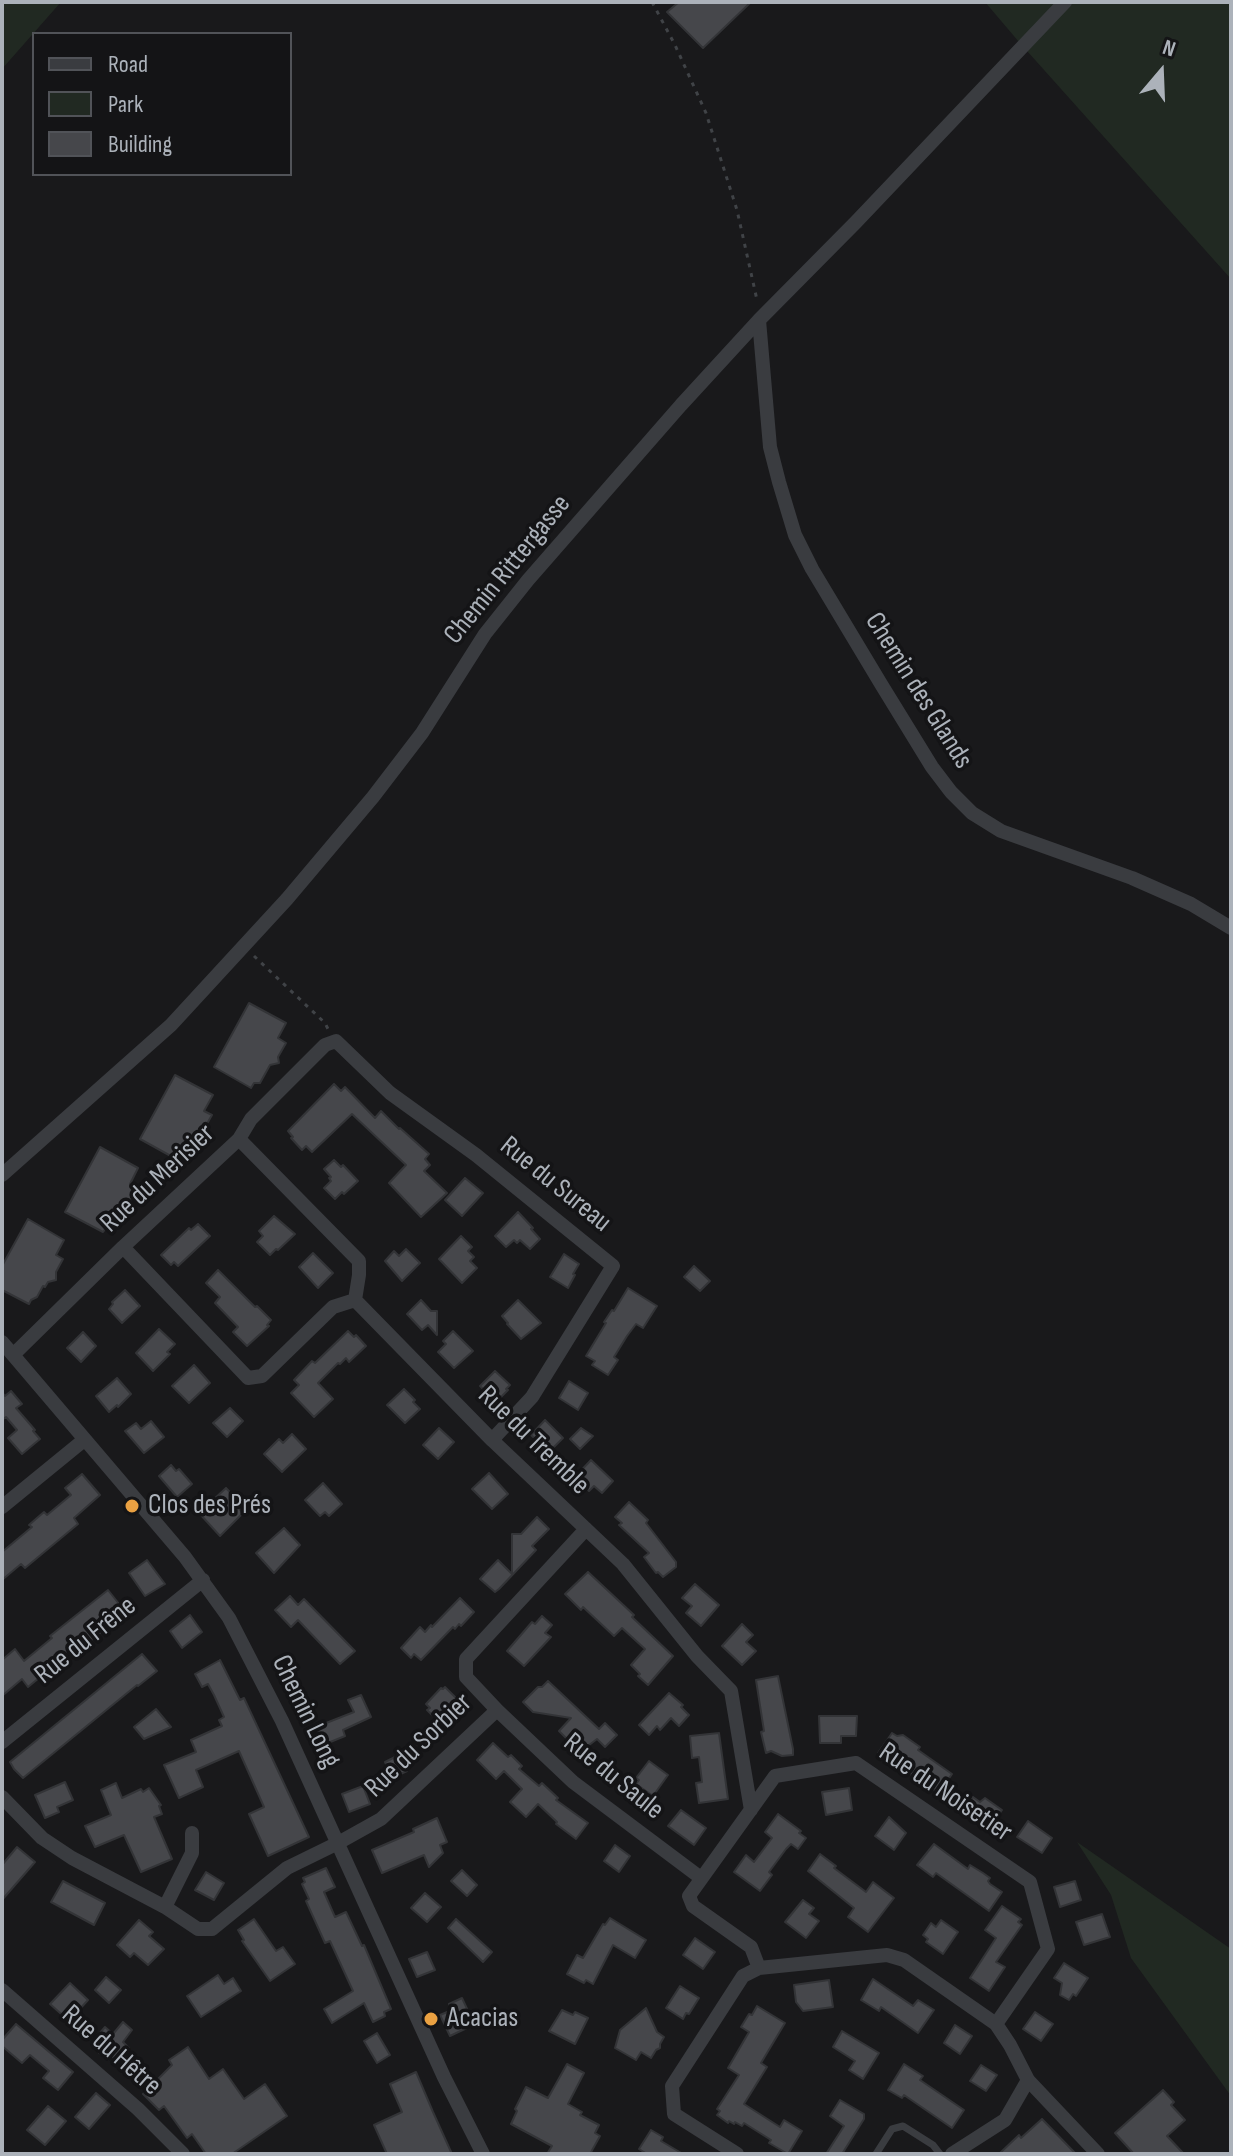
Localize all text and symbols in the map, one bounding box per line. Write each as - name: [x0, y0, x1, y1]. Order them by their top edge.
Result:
- legend: [32, 32, 292, 176]
- north arrow: [1121, 32, 1201, 112]
- text: N: [1159, 34, 1179, 64]
- text: Road: [108, 50, 148, 79]
- text: Park: [108, 90, 143, 119]
- text: Building: [108, 130, 172, 159]
- street label: Chemin Rittergasse: [437, 488, 579, 652]
- street label: Chemin des Glands: [857, 607, 979, 775]
- street label: Rue du Merisier: [94, 1118, 222, 1240]
- street label: Rue du Sureau: [493, 1130, 617, 1240]
- street label: Rue du Tremble: [470, 1379, 596, 1503]
- place label: Clos des Prés: [148, 1489, 271, 1523]
- marker: Clos des Prés: [123, 1497, 141, 1515]
- street label: Rue du Frêne: [28, 1590, 144, 1692]
- street label: Chemin Long: [263, 1650, 347, 1774]
- street label: Rue du Sorbier: [358, 1687, 480, 1805]
- street label: Rue du Saule: [556, 1726, 670, 1828]
- street label: Rue du Noisetier: [872, 1736, 1018, 1850]
- street label: Rue du Hêtre: [54, 1999, 168, 2103]
- place label: Acacias: [447, 2002, 518, 2036]
- marker: Acacias: [422, 2010, 440, 2028]

